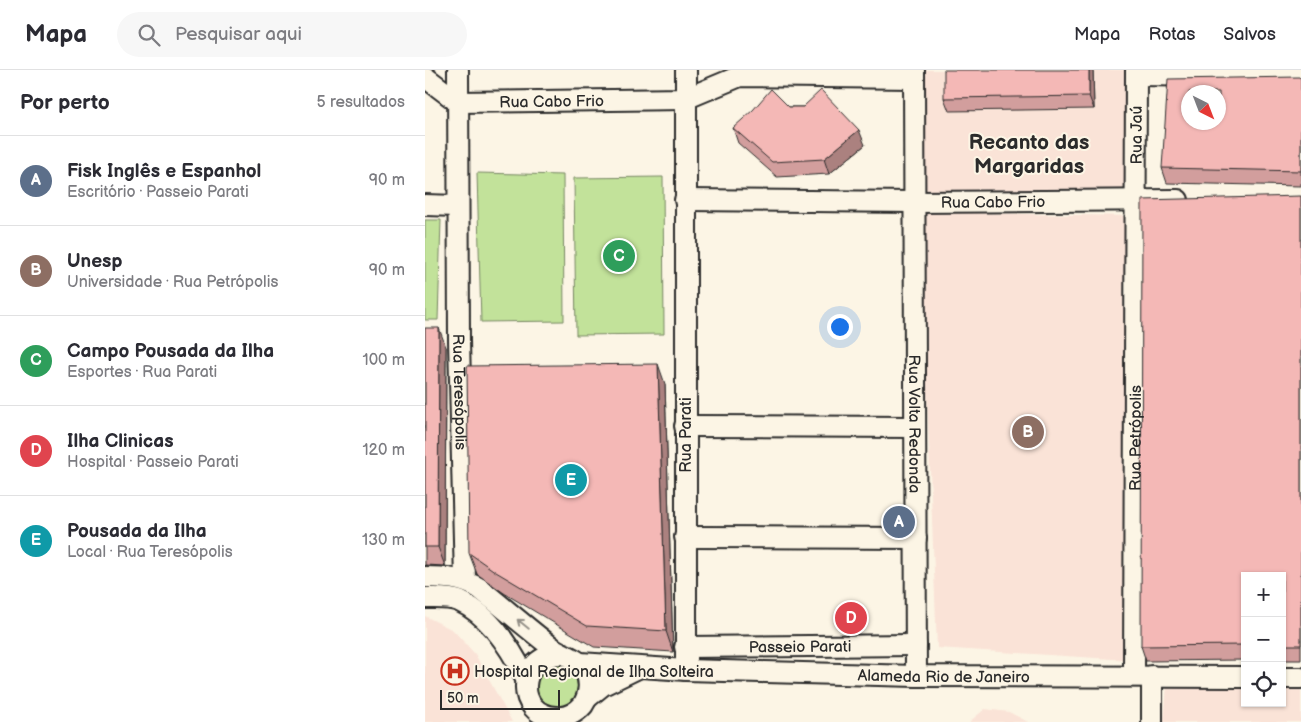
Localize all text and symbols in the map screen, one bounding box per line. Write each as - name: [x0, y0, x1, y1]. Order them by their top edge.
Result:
- search box: [117, 12, 467, 57]
- text: Mapa: [25, 20, 87, 49]
- icon: search: [135, 21, 163, 49]
- text: Pesquisar aqui: [175, 23, 302, 46]
- text: Mapa: [1074, 24, 1120, 45]
- text: Rotas: [1148, 24, 1195, 45]
- text: Salvos: [1223, 24, 1276, 45]
- north arrow: [1181, 85, 1226, 130]
- text: Por perto: [20, 90, 110, 115]
- street label: Rua Cabo Frio: [499, 92, 604, 112]
- text: 5 resultados: [317, 93, 405, 112]
- street label: Rua Jaú: [1128, 106, 1147, 164]
- district label: Recanto das Margaridas: [969, 130, 1089, 179]
- text: Fisk Inglês e Espanhol: [67, 160, 261, 183]
- text: A: [31, 171, 41, 190]
- text: 90 m: [369, 171, 405, 190]
- text: Escritório · Passeio Parati: [67, 183, 249, 202]
- street label: Rua Cabo Frio: [941, 193, 1045, 213]
- pin: C: [603, 237, 635, 275]
- text: Unesp: [67, 250, 122, 273]
- text: B: [30, 261, 42, 280]
- text: 90 m: [369, 261, 405, 280]
- text: Universidade · Rua Petrópolis: [67, 273, 278, 292]
- your location: [827, 314, 853, 340]
- street label: Rua Teresópolis: [448, 334, 470, 450]
- text: Campo Pousada da Ilha: [67, 340, 274, 363]
- text: C: [30, 351, 42, 370]
- text: 100 m: [362, 351, 405, 370]
- street label: Rua Volta Redonda: [904, 355, 923, 493]
- text: Esportes · Rua Parati: [67, 363, 217, 382]
- street label: Rua Petrópolis: [1127, 385, 1146, 491]
- street label: Rua Parati: [677, 397, 696, 473]
- pin: B: [1012, 413, 1044, 451]
- text: Ilha Clinicas: [67, 430, 173, 453]
- text: D: [30, 441, 42, 460]
- text: 120 m: [362, 441, 405, 460]
- text: Hospital · Passeio Parati: [67, 453, 239, 472]
- pin: E: [555, 461, 587, 499]
- pin: A: [883, 503, 915, 541]
- text: Pousada da Ilha: [67, 520, 207, 543]
- text: E: [31, 531, 41, 550]
- text: 130 m: [362, 531, 405, 550]
- text: Local · Rua Teresópolis: [67, 543, 233, 562]
- map controls: [1241, 572, 1286, 707]
- button: +: [1241, 572, 1286, 617]
- pin: D: [835, 599, 867, 637]
- button: −: [1241, 617, 1286, 662]
- one-way arrow: [517, 619, 530, 630]
- street label: Passeio Parati: [749, 638, 851, 657]
- hospital icon: Hospital Regional de Ilha Solteira: [440, 656, 470, 686]
- button: locate: [1241, 662, 1286, 707]
- place label: Hospital Regional de Ilha Solteira: [474, 663, 714, 682]
- street label: Alameda Rio de Janeiro: [857, 666, 1030, 687]
- scale bar: [440, 687, 560, 710]
- text: 50 m: [447, 690, 479, 707]

